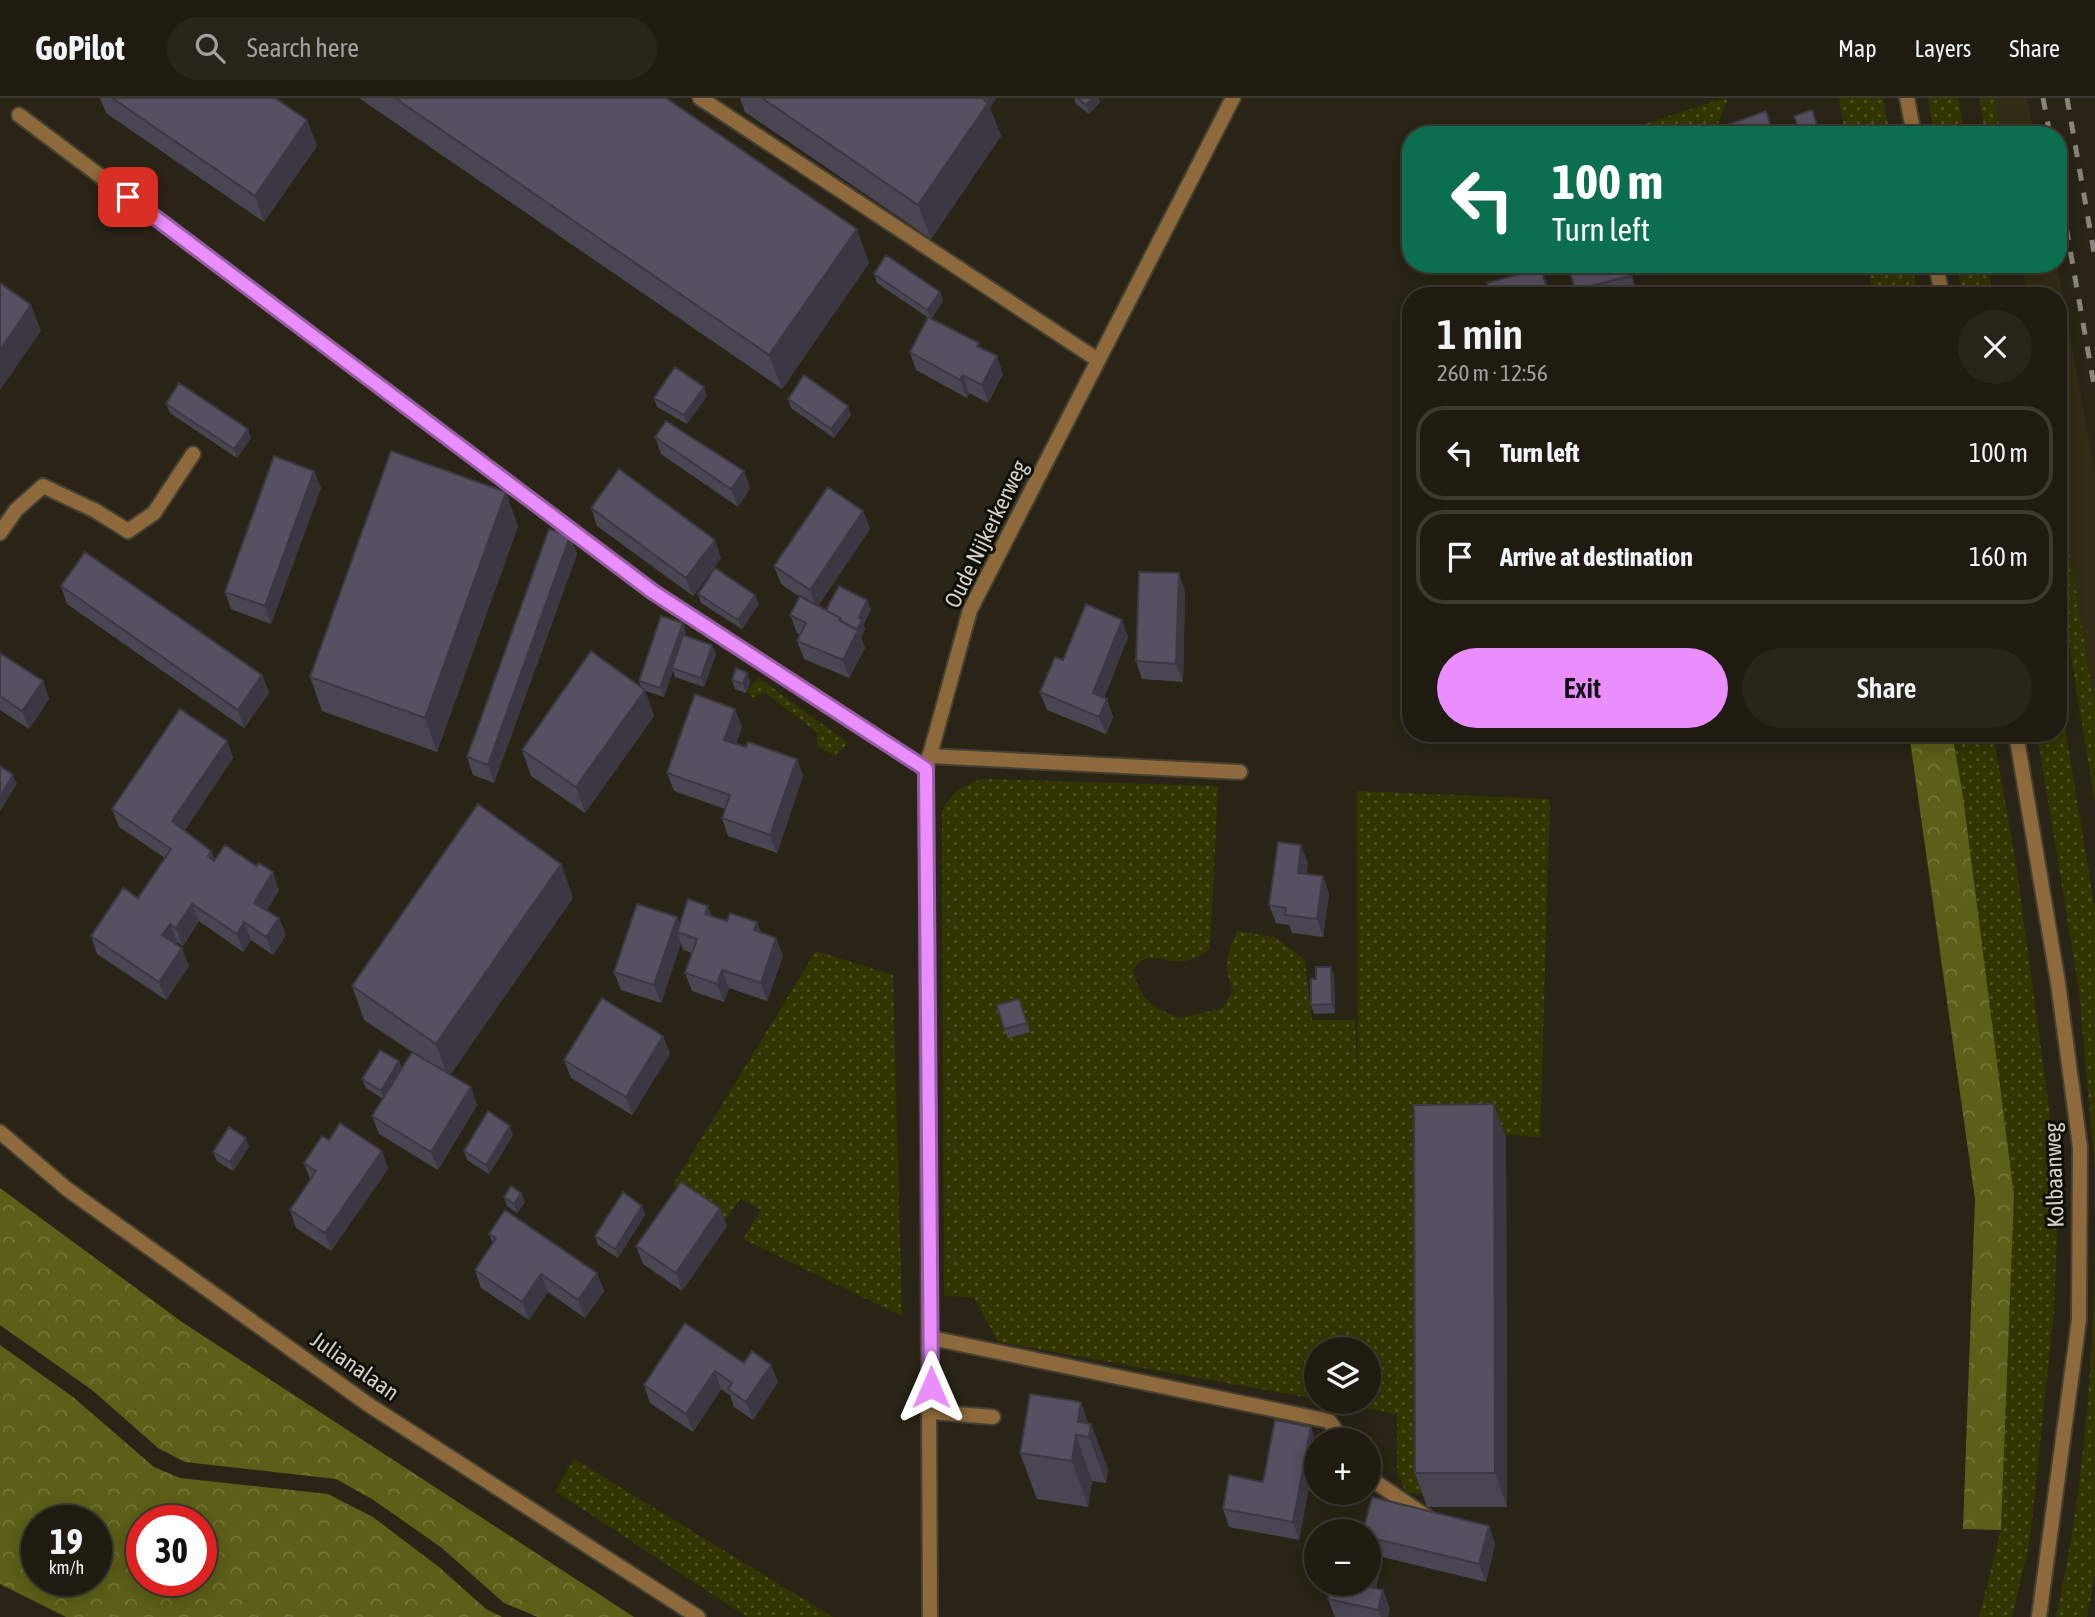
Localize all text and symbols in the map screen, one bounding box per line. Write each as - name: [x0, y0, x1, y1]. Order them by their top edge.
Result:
- search box: [167, 17, 657, 80]
- text: GoPilot: [35, 29, 125, 67]
- icon: search: [191, 29, 229, 67]
- text: Search here: [247, 33, 359, 63]
- text: Map: [1838, 35, 1877, 62]
- text: Layers: [1915, 35, 1971, 62]
- text: Share: [2009, 35, 2060, 62]
- text: 100 m: [1552, 153, 1663, 209]
- icon: left: [1437, 154, 1528, 245]
- pin: [98, 167, 158, 227]
- icon: arrive: [109, 178, 147, 216]
- text: Turn left: [1552, 211, 1650, 248]
- text: 1 min: [1437, 310, 1523, 358]
- button: close: [1958, 310, 2032, 384]
- text: 260 m · 12:56: [1437, 360, 1548, 386]
- icon: left: [1441, 434, 1479, 472]
- text: Turn left: [1500, 438, 1580, 468]
- text: 100 m: [1969, 438, 2028, 468]
- street label: Oude Nijkerkerweg: [939, 456, 1033, 612]
- icon: arrive: [1441, 538, 1479, 576]
- text: Arrive at destination: [1500, 542, 1693, 572]
- text: 160 m: [1969, 542, 2028, 572]
- button: Exit: [1437, 648, 1728, 728]
- button: Share: [1742, 648, 2032, 728]
- street label: Kolbaanweg: [2039, 1122, 2069, 1228]
- street label: Julianalaan: [306, 1326, 404, 1406]
- map controls: [1304, 1337, 1381, 1596]
- button: layers: [1304, 1337, 1381, 1414]
- position arrow: [894, 1350, 968, 1424]
- button: +: [1304, 1428, 1381, 1505]
- speed limit sign: 30: [126, 1505, 217, 1596]
- button: −: [1304, 1519, 1381, 1596]
- text: 19: [50, 1521, 83, 1561]
- text: km/h: [49, 1557, 84, 1578]

